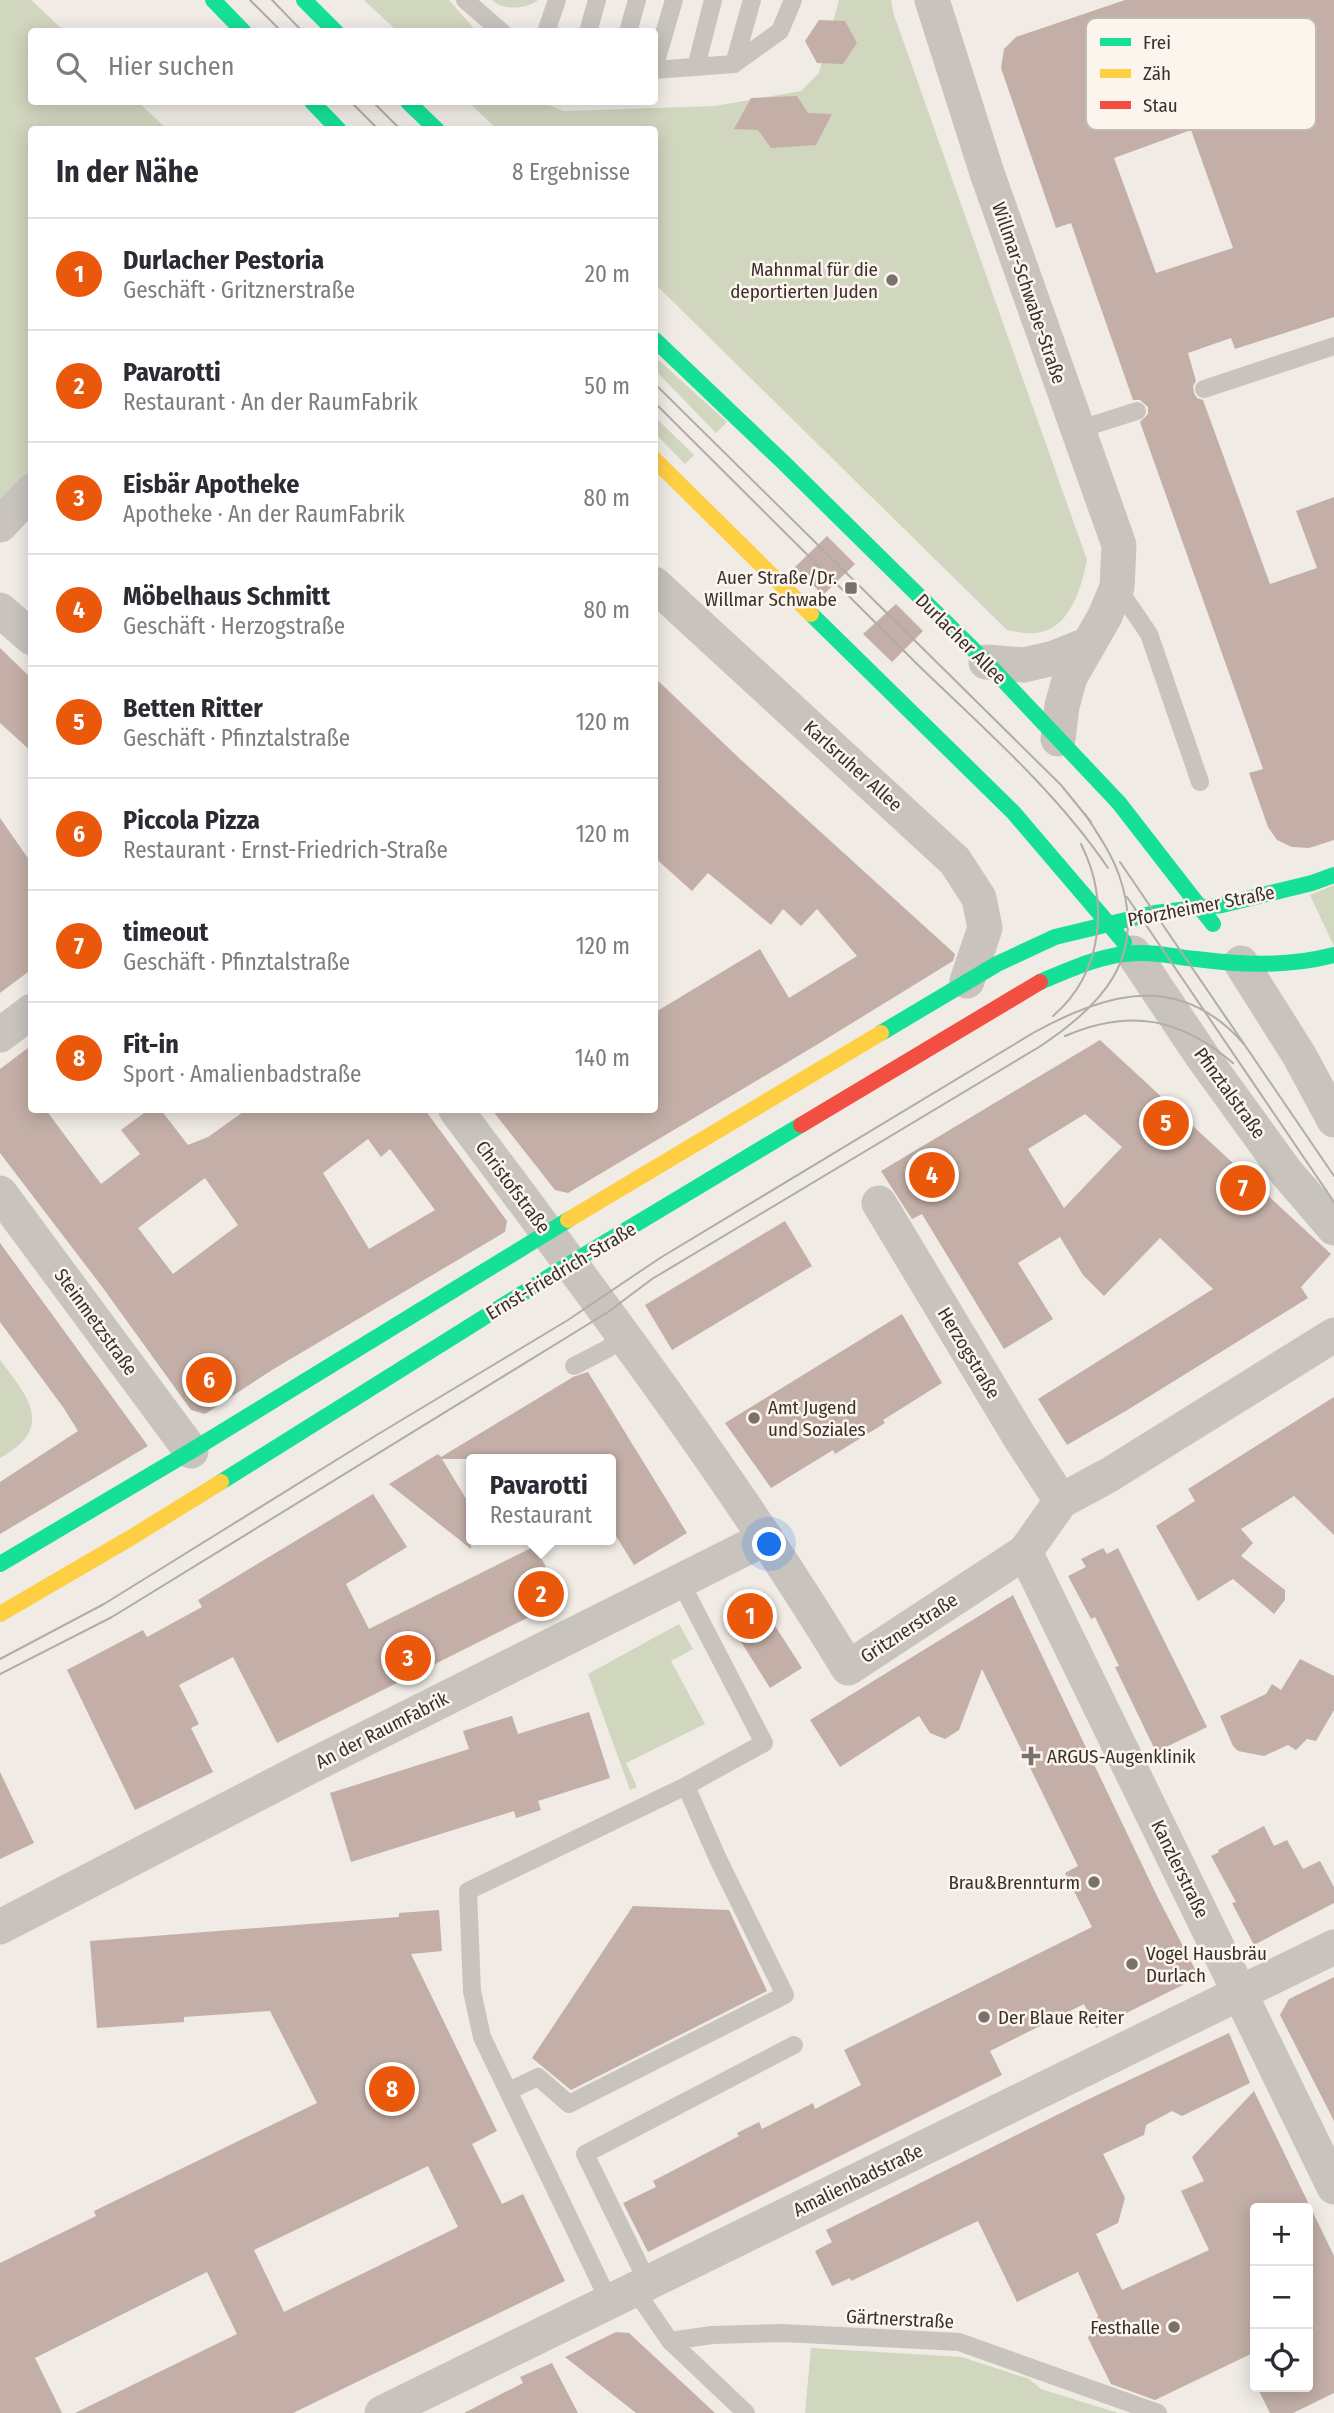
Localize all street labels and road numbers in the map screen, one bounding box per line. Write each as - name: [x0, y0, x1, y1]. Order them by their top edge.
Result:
- street label: Willmar-Schwabe-Straße: [987, 199, 1071, 387]
- street label: Durlacher Allee: [911, 589, 1011, 689]
- street label: Karlsruher Allee: [799, 716, 907, 816]
- street label: Pforzheimer Straße: [1126, 880, 1276, 932]
- street label: Pfinztalstraße: [1189, 1043, 1271, 1143]
- street label: Christofstraße: [471, 1136, 555, 1238]
- street label: Ernst-Friedrich-Straße: [482, 1217, 640, 1325]
- street label: Steinmetzstraße: [50, 1264, 142, 1380]
- street label: Herzogstraße: [933, 1303, 1005, 1403]
- street label: Gritznerstraße: [856, 1588, 962, 1668]
- street label: An der RaumFabrik: [312, 1687, 452, 1773]
- street label: Kanzlerstraße: [1146, 1816, 1214, 1922]
- street label: Amalienbadstraße: [789, 2139, 927, 2221]
- street label: Gärtnerstraße: [845, 2305, 955, 2333]

